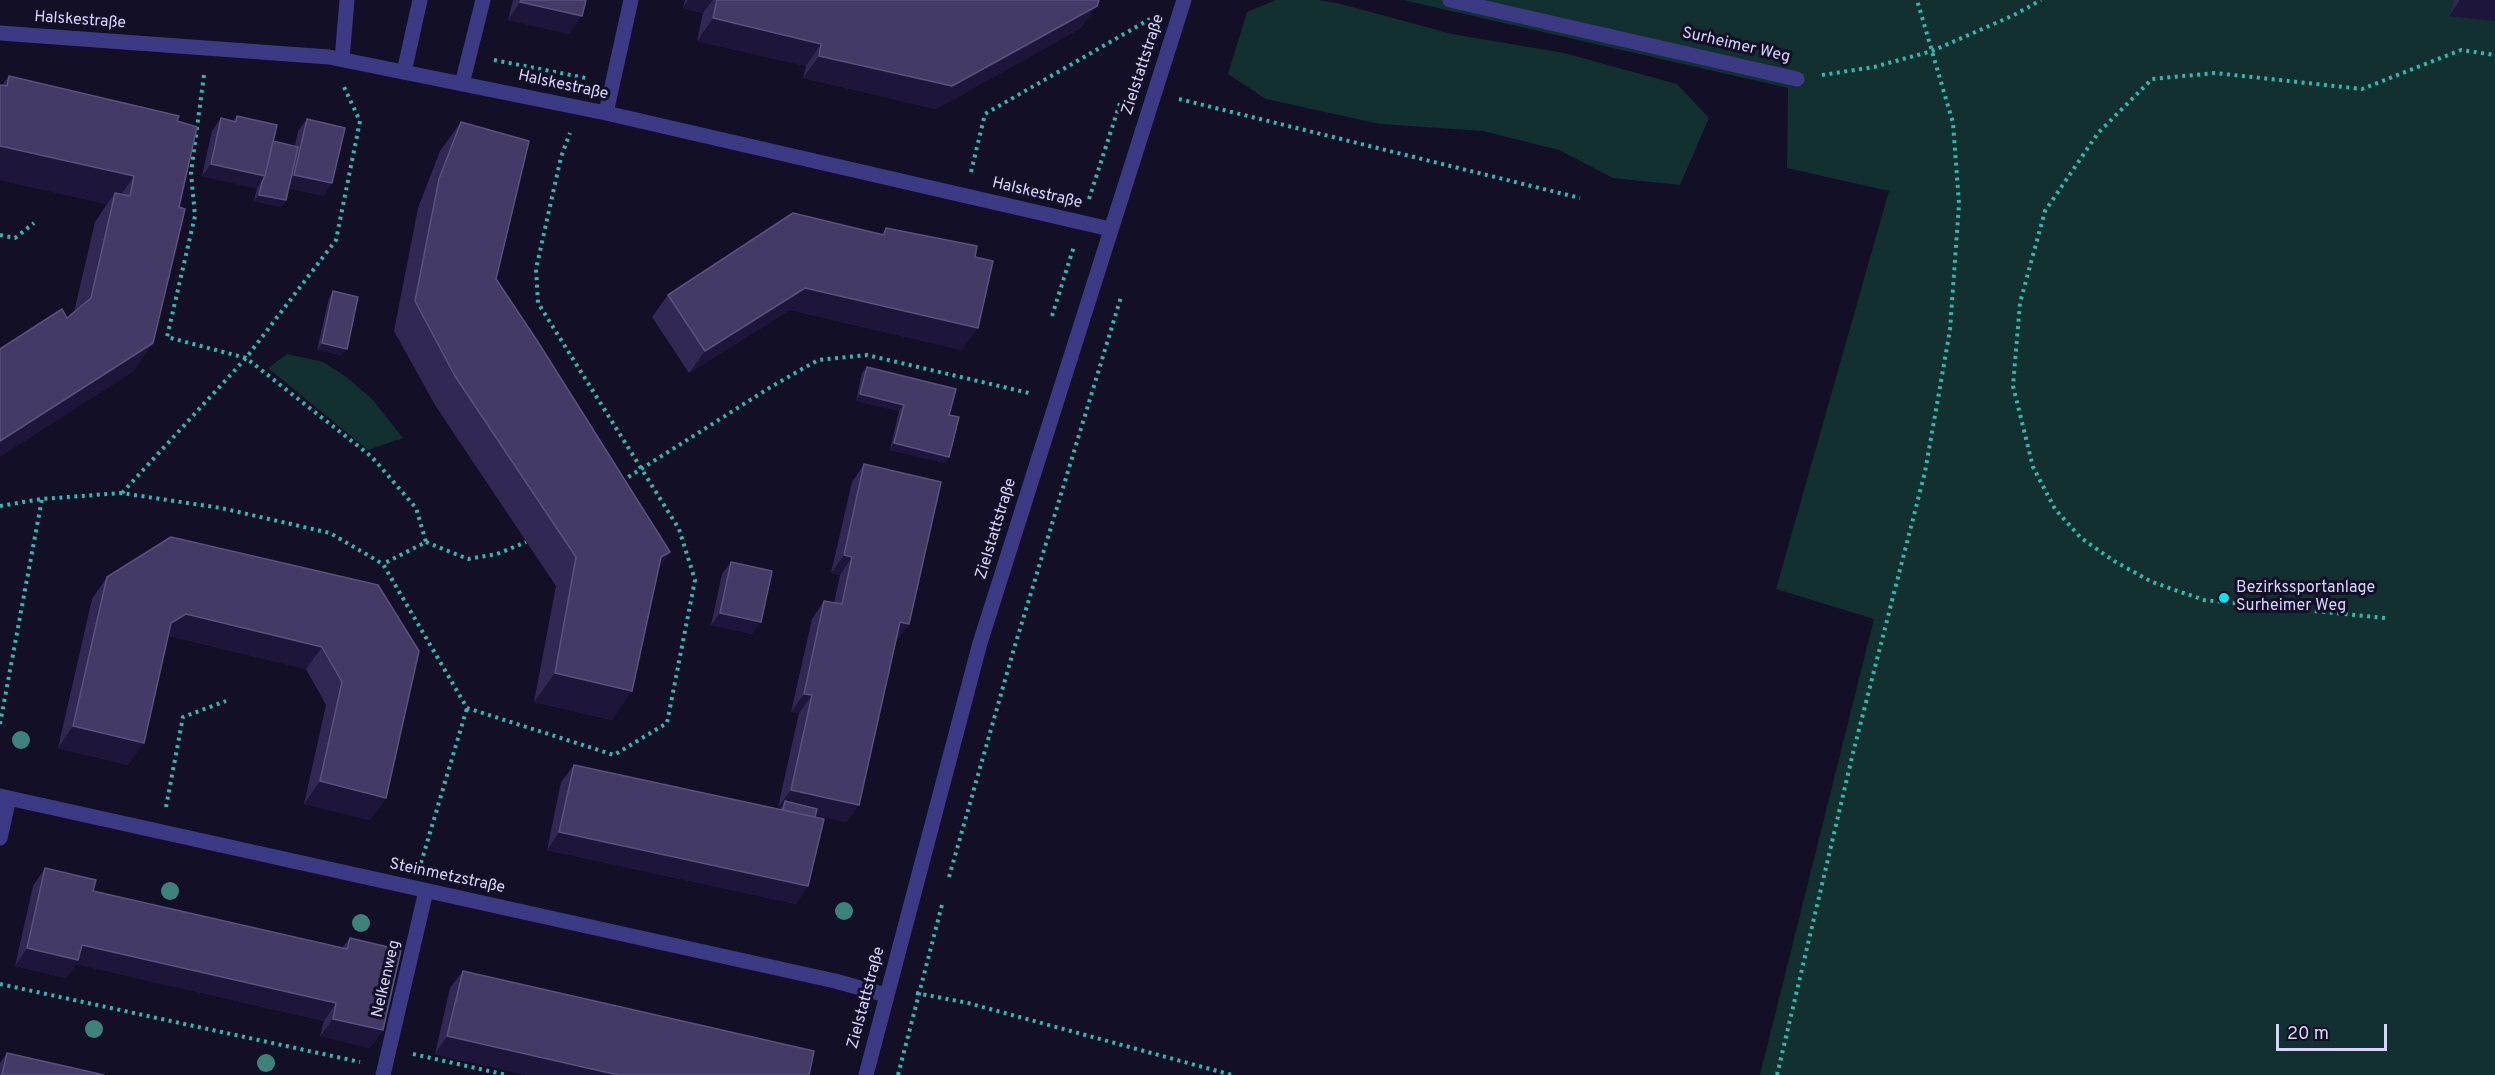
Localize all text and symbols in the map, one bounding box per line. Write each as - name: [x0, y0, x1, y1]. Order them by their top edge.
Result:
- street label: Halskestraße: [34, 8, 126, 34]
- street label: Zielstattstraße: [1119, 12, 1169, 118]
- street label: Surheimer Weg: [1680, 24, 1792, 68]
- street label: Halskestraße: [516, 67, 610, 105]
- street label: Halskestraße: [990, 174, 1084, 214]
- street label: Zielstattstraße: [972, 476, 1022, 582]
- place label: Bezirkssportanlage Surheimer Weg: [2236, 579, 2375, 617]
- marker: Bezirkssportanlage Surheimer Weg: [2217, 591, 2231, 605]
- street label: Steinmetzstraße: [387, 855, 507, 899]
- street label: Nelkenweg: [369, 938, 405, 1020]
- street label: Zielstattstraße: [844, 945, 890, 1051]
- scale bar: [2279, 1012, 2390, 1050]
- text: 20 m: [2287, 1023, 2329, 1046]

